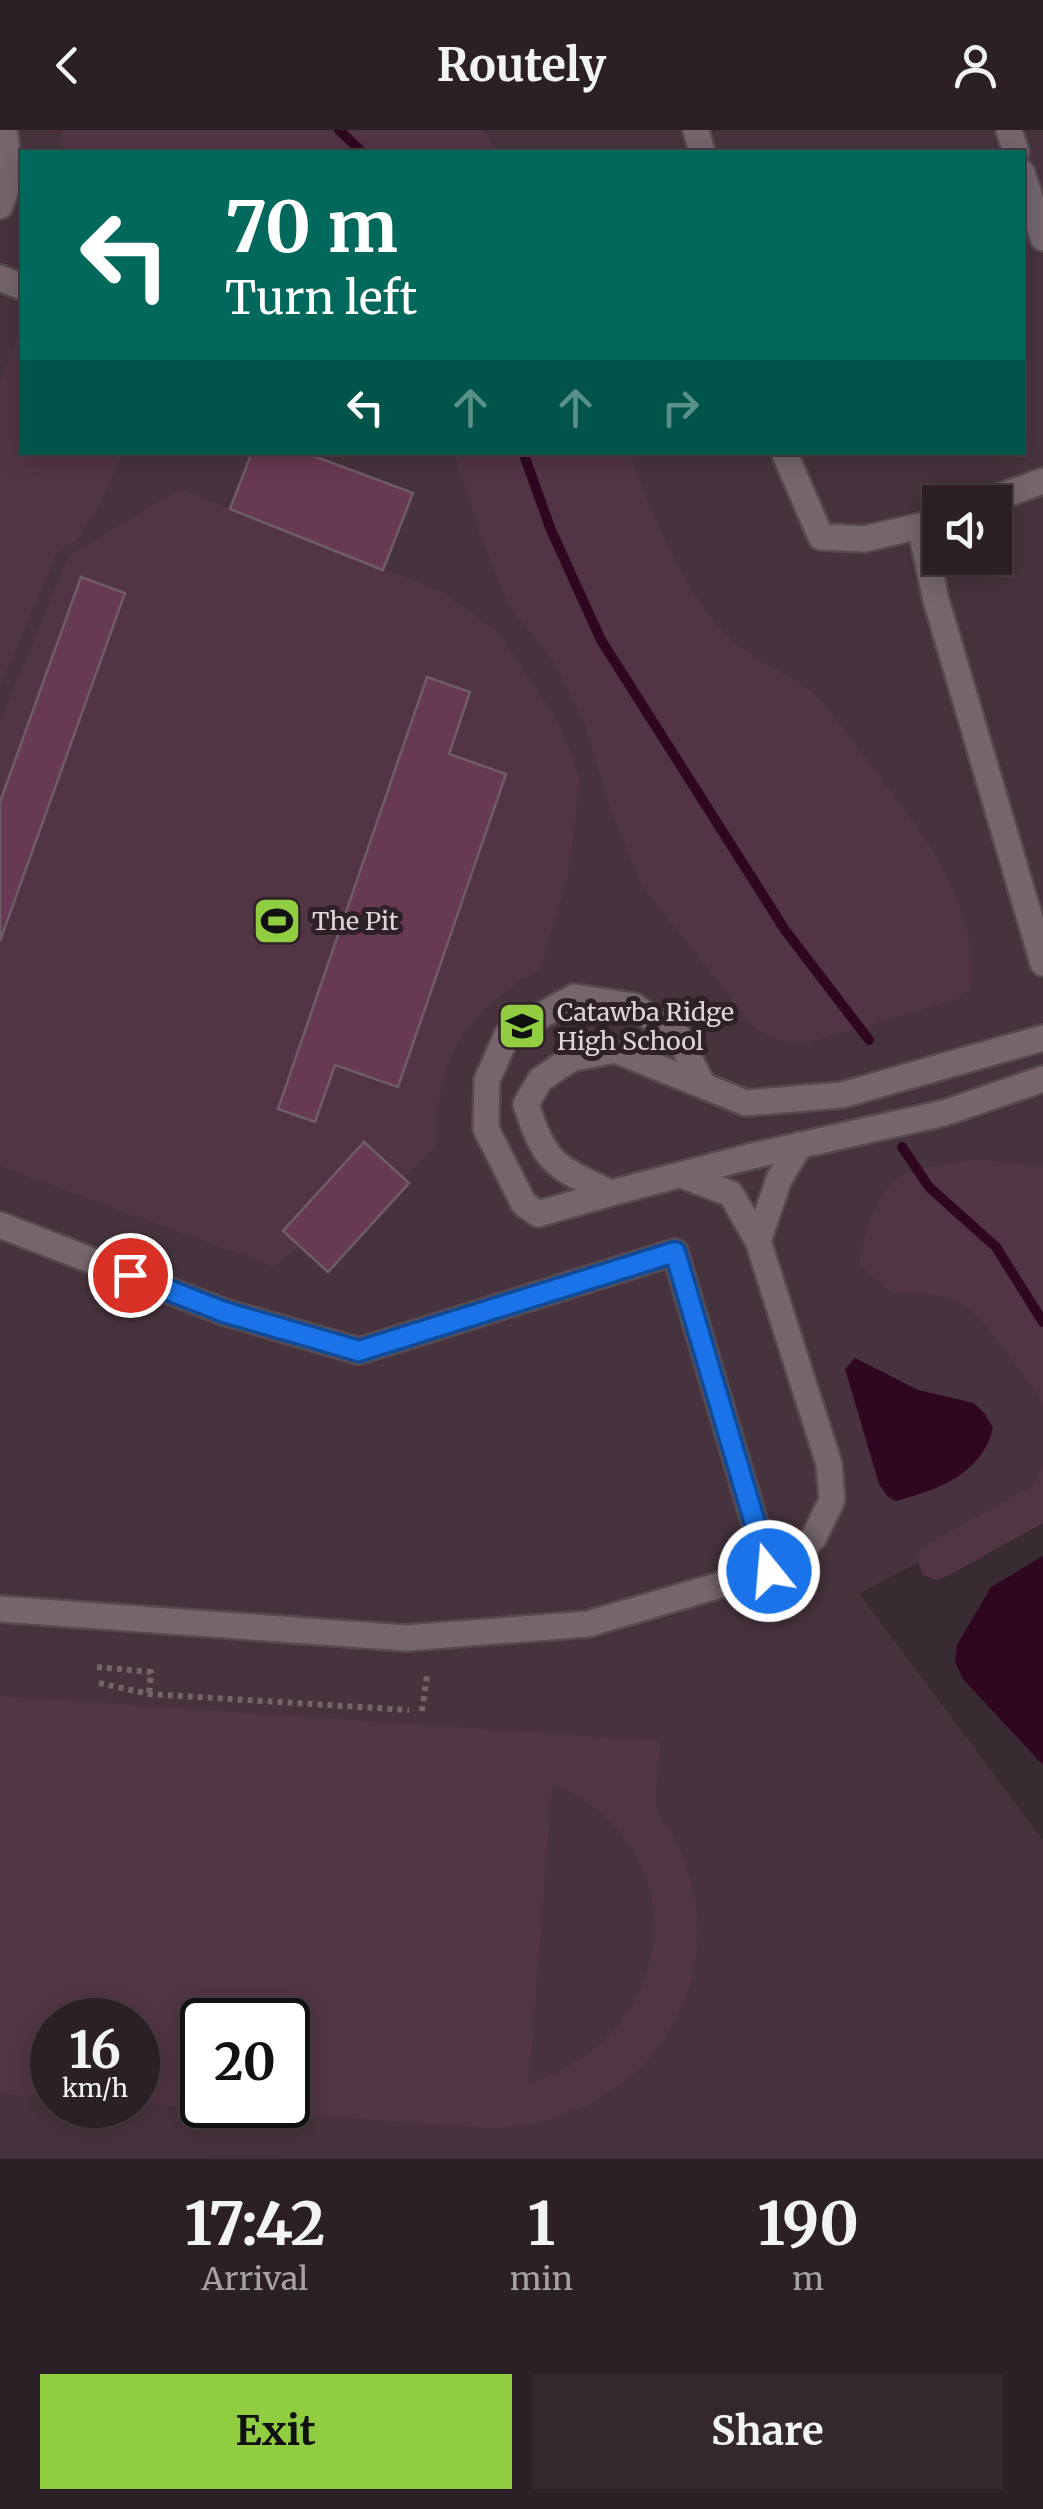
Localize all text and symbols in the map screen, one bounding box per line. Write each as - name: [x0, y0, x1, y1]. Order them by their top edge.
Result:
- text: Routely: [437, 37, 606, 93]
- icon: back: [40, 38, 95, 93]
- icon: person: [948, 38, 1003, 93]
- text: 70 m: [225, 183, 398, 271]
- icon: left: [60, 190, 190, 320]
- text: Turn left: [225, 270, 417, 326]
- icon: left: [338, 380, 393, 435]
- icon: ahead: [443, 380, 498, 435]
- icon: ahead: [548, 380, 603, 435]
- icon: right: [653, 380, 708, 435]
- map controls: [922, 485, 1012, 575]
- button: sound: [922, 485, 1012, 575]
- sports icon: The Pit: [251, 895, 303, 947]
- place label: The Pit: [312, 905, 399, 937]
- place label: Catawba Ridge High School: [557, 996, 734, 1057]
- school or university icon: Catawba Ridge High School: [496, 1000, 548, 1052]
- pin: [88, 1233, 173, 1318]
- icon: arrive: [103, 1248, 158, 1303]
- position arrow: [717, 1519, 821, 1623]
- speed limit sign: 20: [180, 1998, 310, 2128]
- text: 16: [69, 2019, 121, 2082]
- text: km/h: [62, 2072, 128, 2104]
- text: 17:42: [184, 2186, 326, 2261]
- text: 1: [527, 2186, 555, 2261]
- text: 190: [757, 2186, 859, 2261]
- text: Arrival: [201, 2259, 308, 2299]
- text: min: [510, 2259, 573, 2299]
- text: m: [792, 2259, 824, 2299]
- button: Exit: [40, 2374, 512, 2489]
- button: Share: [532, 2374, 1003, 2489]

